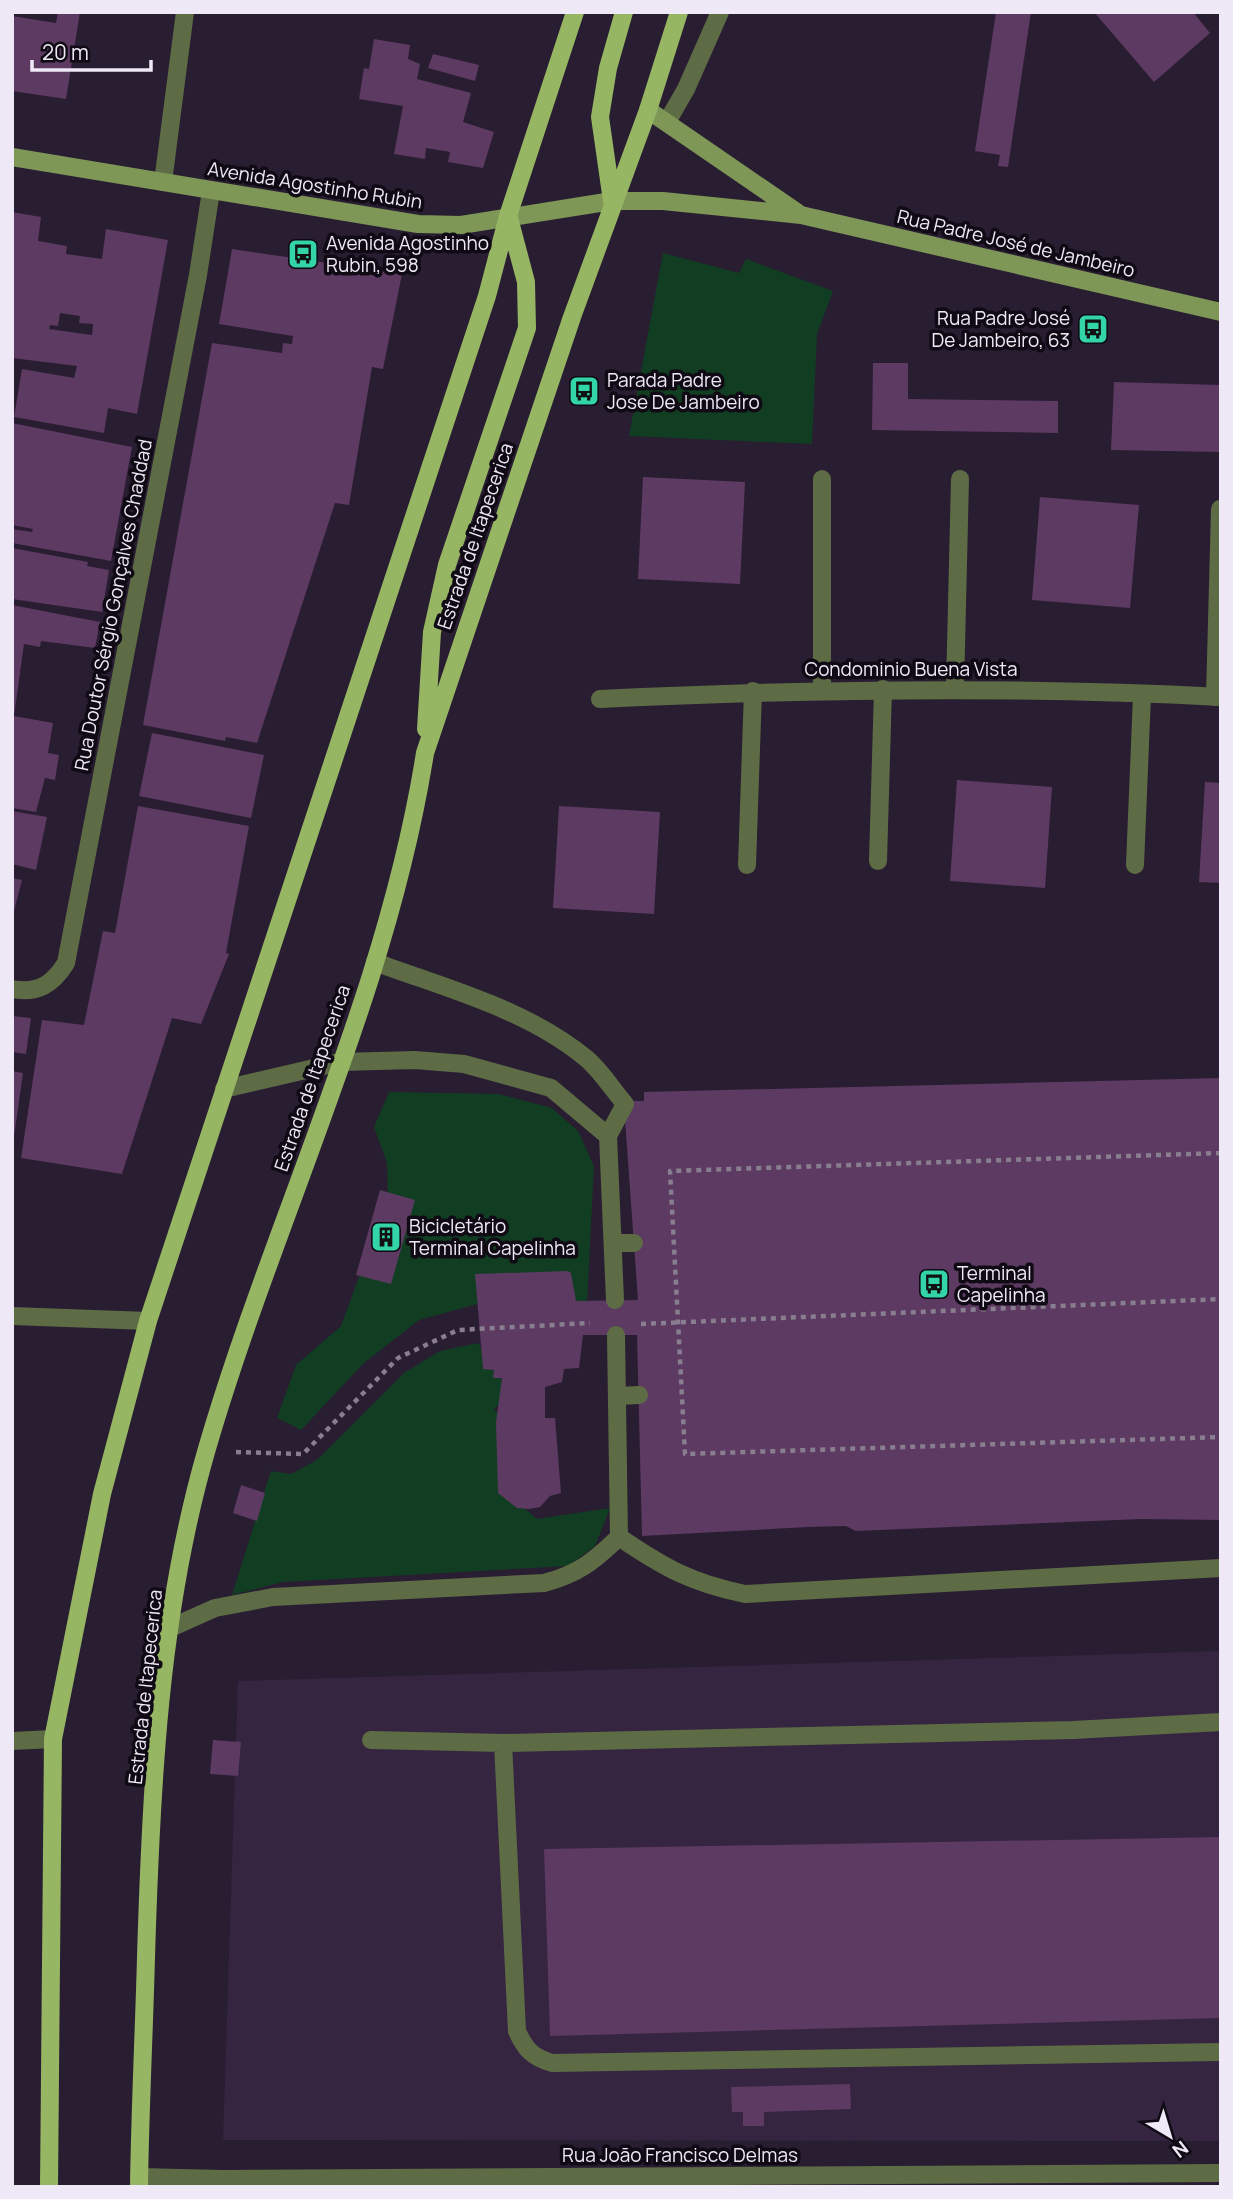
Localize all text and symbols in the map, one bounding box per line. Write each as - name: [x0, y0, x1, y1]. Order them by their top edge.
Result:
- scale bar: [32, 28, 150, 72]
- text: 20 m: [42, 38, 89, 66]
- street label: Avenida Agostinho Rubin: [206, 155, 424, 215]
- street label: Rua Padre José de Jambeiro: [895, 203, 1137, 283]
- place label: Avenida Agostinho Rubin, 598: [326, 230, 489, 278]
- bus stop icon: Avenida Agostinho Rubin, 598: [286, 237, 320, 271]
- place label: Rua Padre José De Jambeiro, 63: [931, 305, 1070, 353]
- bus stop icon: Rua Padre José De Jambeiro, 63: [1076, 312, 1110, 346]
- place label: Parada Padre Jose De Jambeiro: [607, 367, 760, 415]
- bus stop icon: Parada Padre Jose De Jambeiro: [567, 374, 601, 408]
- street label: Rua Doutor Sérgio Gonçalves Chaddad: [68, 437, 158, 773]
- street label: Estrada de Itapecerica: [431, 439, 519, 633]
- street label: Condominio Buena Vista: [805, 656, 1017, 682]
- street label: Estrada de Itapecerica: [268, 981, 356, 1175]
- place label: Bicicletário Terminal Capelinha: [409, 1213, 576, 1261]
- building icon: Bicicletário Terminal Capelinha: [369, 1220, 403, 1254]
- place label: Terminal Capelinha: [957, 1260, 1046, 1308]
- bus stop icon: Terminal Capelinha: [917, 1267, 951, 1301]
- street label: Estrada de Itapecerica: [122, 1588, 168, 1786]
- north arrow: [1135, 2101, 1205, 2171]
- text: N: [1167, 2135, 1194, 2164]
- street label: Rua João Francisco Delmas: [562, 2142, 798, 2168]

